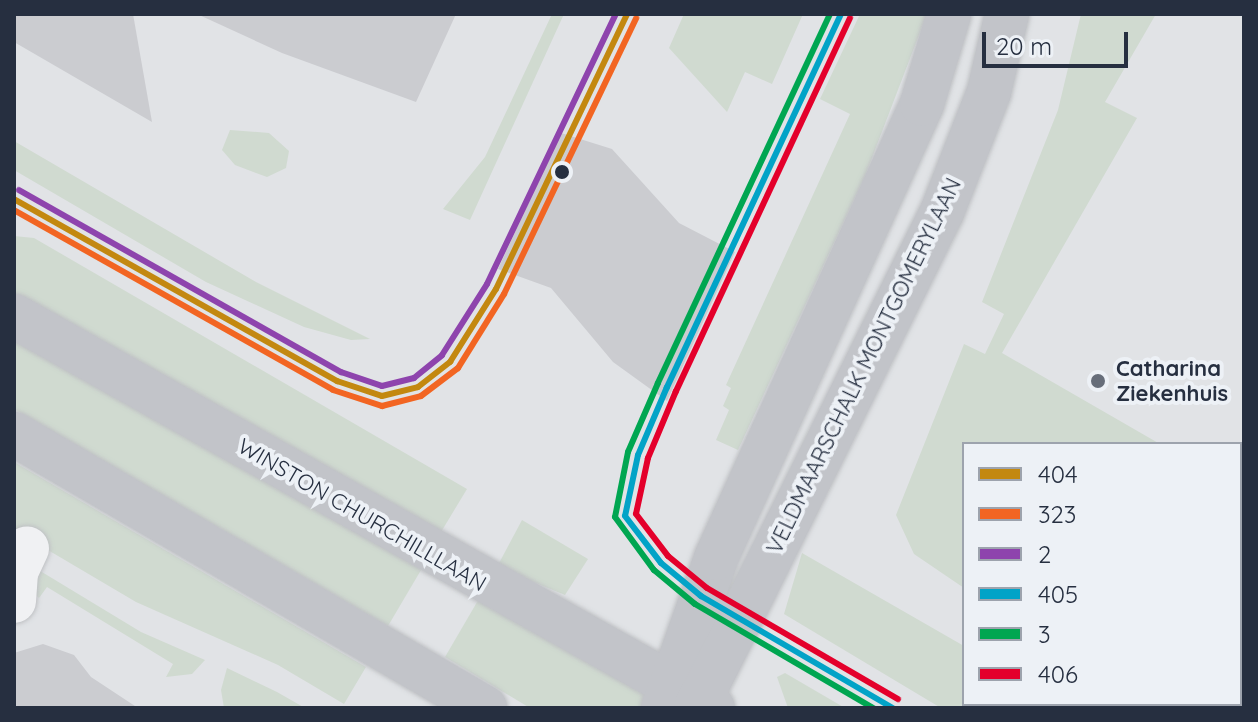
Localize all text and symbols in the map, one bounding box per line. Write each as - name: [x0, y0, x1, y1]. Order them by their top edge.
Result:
- scale bar: [986, 16, 1132, 66]
- text: 20 m: [996, 31, 1052, 61]
- unlabelled marker: [554, 164, 570, 180]
- street label: VELDMAARSCHALK MONTGOMERYLAAN: [761, 174, 967, 558]
- place label: Catharina Ziekenhuis: [1116, 355, 1228, 406]
- marker: Catharina Ziekenhuis: [1087, 370, 1109, 392]
- street label: WINSTON CHURCHILLLAAN: [233, 433, 491, 597]
- legend: [962, 442, 1242, 706]
- text: 404: [1038, 459, 1078, 489]
- text: 323: [1038, 499, 1076, 529]
- text: 2: [1038, 539, 1051, 569]
- text: 405: [1038, 579, 1078, 609]
- text: 3: [1038, 619, 1051, 649]
- text: 406: [1038, 659, 1078, 689]

